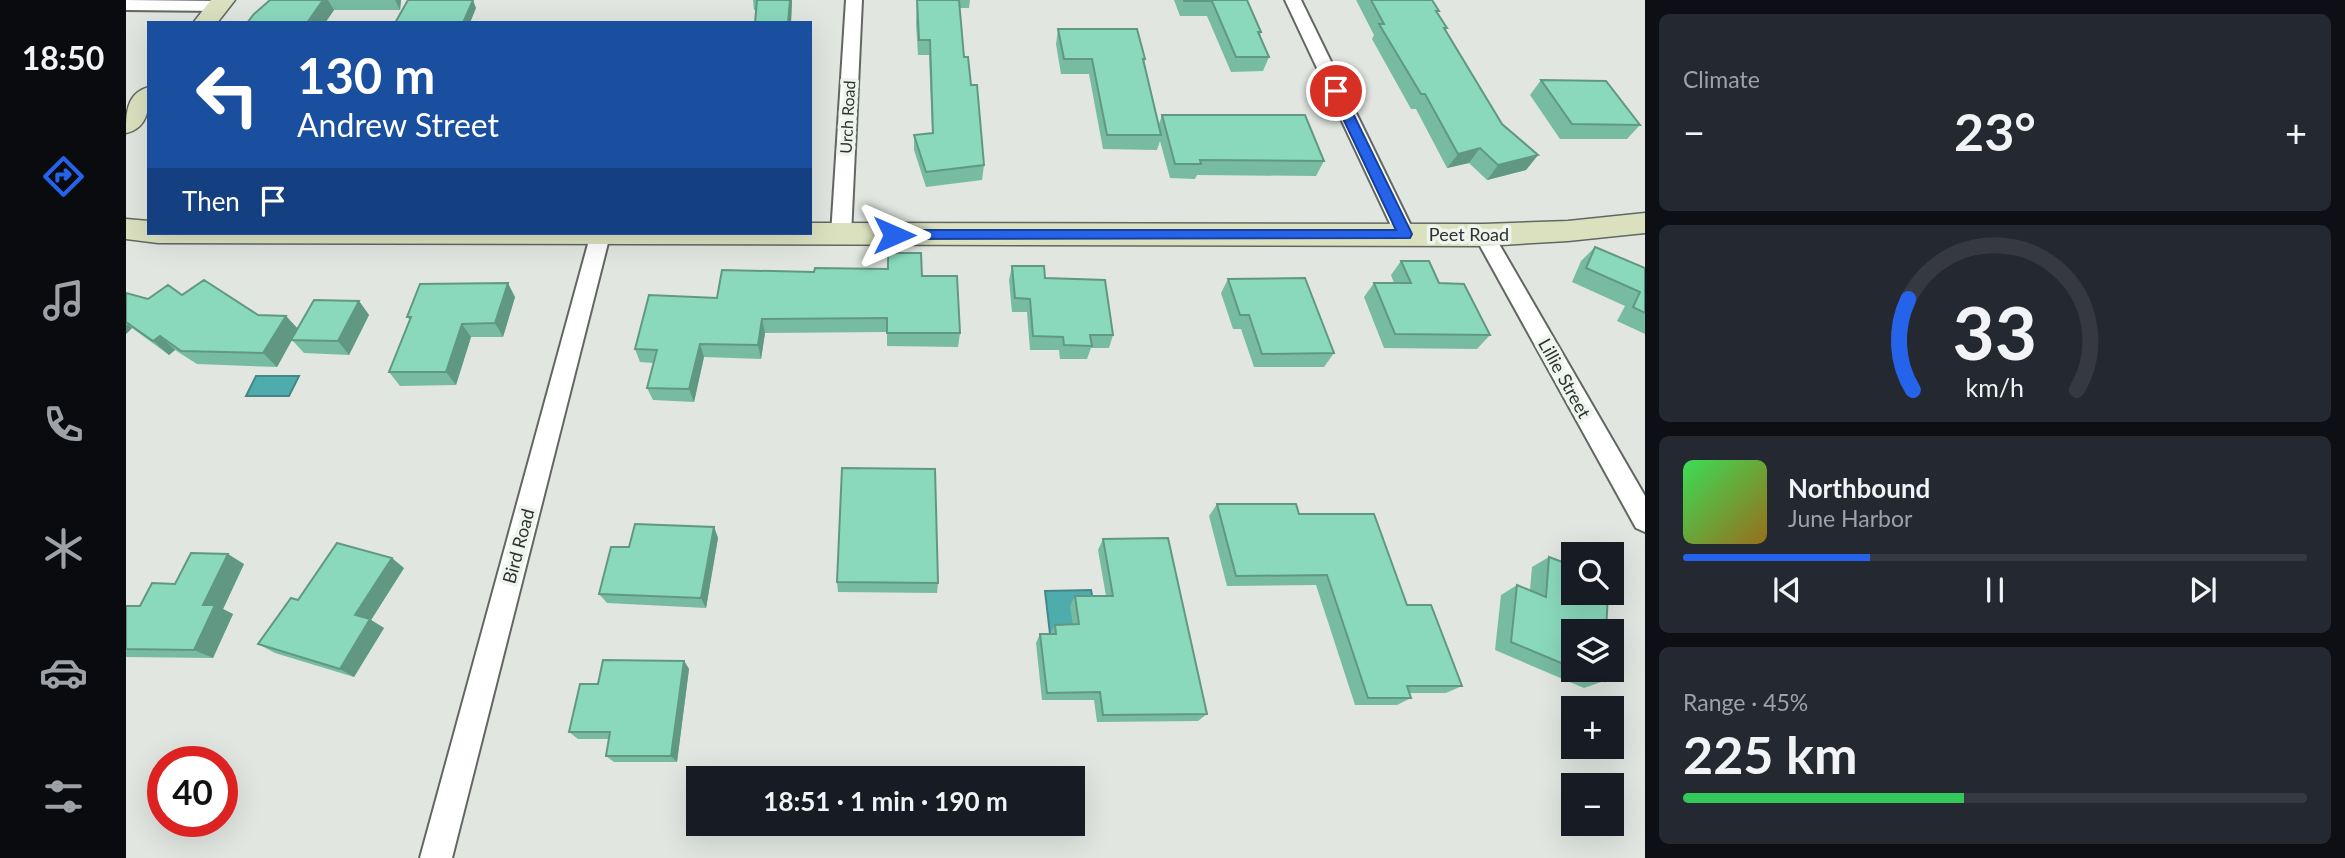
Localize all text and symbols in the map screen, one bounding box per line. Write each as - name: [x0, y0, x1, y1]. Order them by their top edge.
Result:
- text: 18:50: [22, 38, 104, 77]
- text: 130 m: [297, 46, 435, 104]
- icon: left: [182, 49, 273, 140]
- pin: [1306, 61, 1366, 121]
- text: Climate: [1683, 65, 1760, 93]
- icon: arrive: [1317, 72, 1355, 110]
- street label: Urch Road: [836, 80, 858, 154]
- text: 23°: [1954, 100, 2036, 162]
- text: Andrew Street: [297, 105, 499, 144]
- text: −: [1683, 109, 1705, 155]
- text: +: [2285, 109, 2307, 155]
- icon: directions: [39, 152, 88, 201]
- icon: arrive: [254, 182, 292, 220]
- text: Then: [182, 185, 240, 217]
- position arrow: [857, 198, 931, 272]
- street label: Peet Road: [1429, 223, 1509, 245]
- icon: music: [39, 276, 88, 325]
- text: 33: [1953, 288, 2037, 376]
- street label: Lillie Street: [1534, 334, 1596, 422]
- text: km/h: [1966, 371, 2024, 401]
- icon: phone: [39, 400, 88, 449]
- text: Northbound: [1788, 472, 1930, 504]
- text: June Harbor: [1788, 504, 1912, 532]
- street label: Bird Road: [497, 506, 539, 586]
- icon: climate: [39, 524, 88, 573]
- map controls: [1561, 542, 1624, 836]
- button: search: [1561, 542, 1624, 605]
- icon: previous: [1768, 571, 1806, 609]
- icon: pause: [1976, 571, 2014, 609]
- icon: next: [2184, 571, 2222, 609]
- button: layers: [1561, 619, 1624, 682]
- icon: car: [39, 648, 88, 697]
- text: Range · 45%: [1683, 688, 1808, 716]
- button: +: [1561, 696, 1624, 759]
- text: 225 km: [1683, 723, 1857, 785]
- speed limit sign: 40: [147, 746, 238, 837]
- icon: filters: [39, 772, 88, 821]
- button: −: [1561, 773, 1624, 836]
- text: 18:51 · 1 min · 190 m: [763, 785, 1008, 817]

